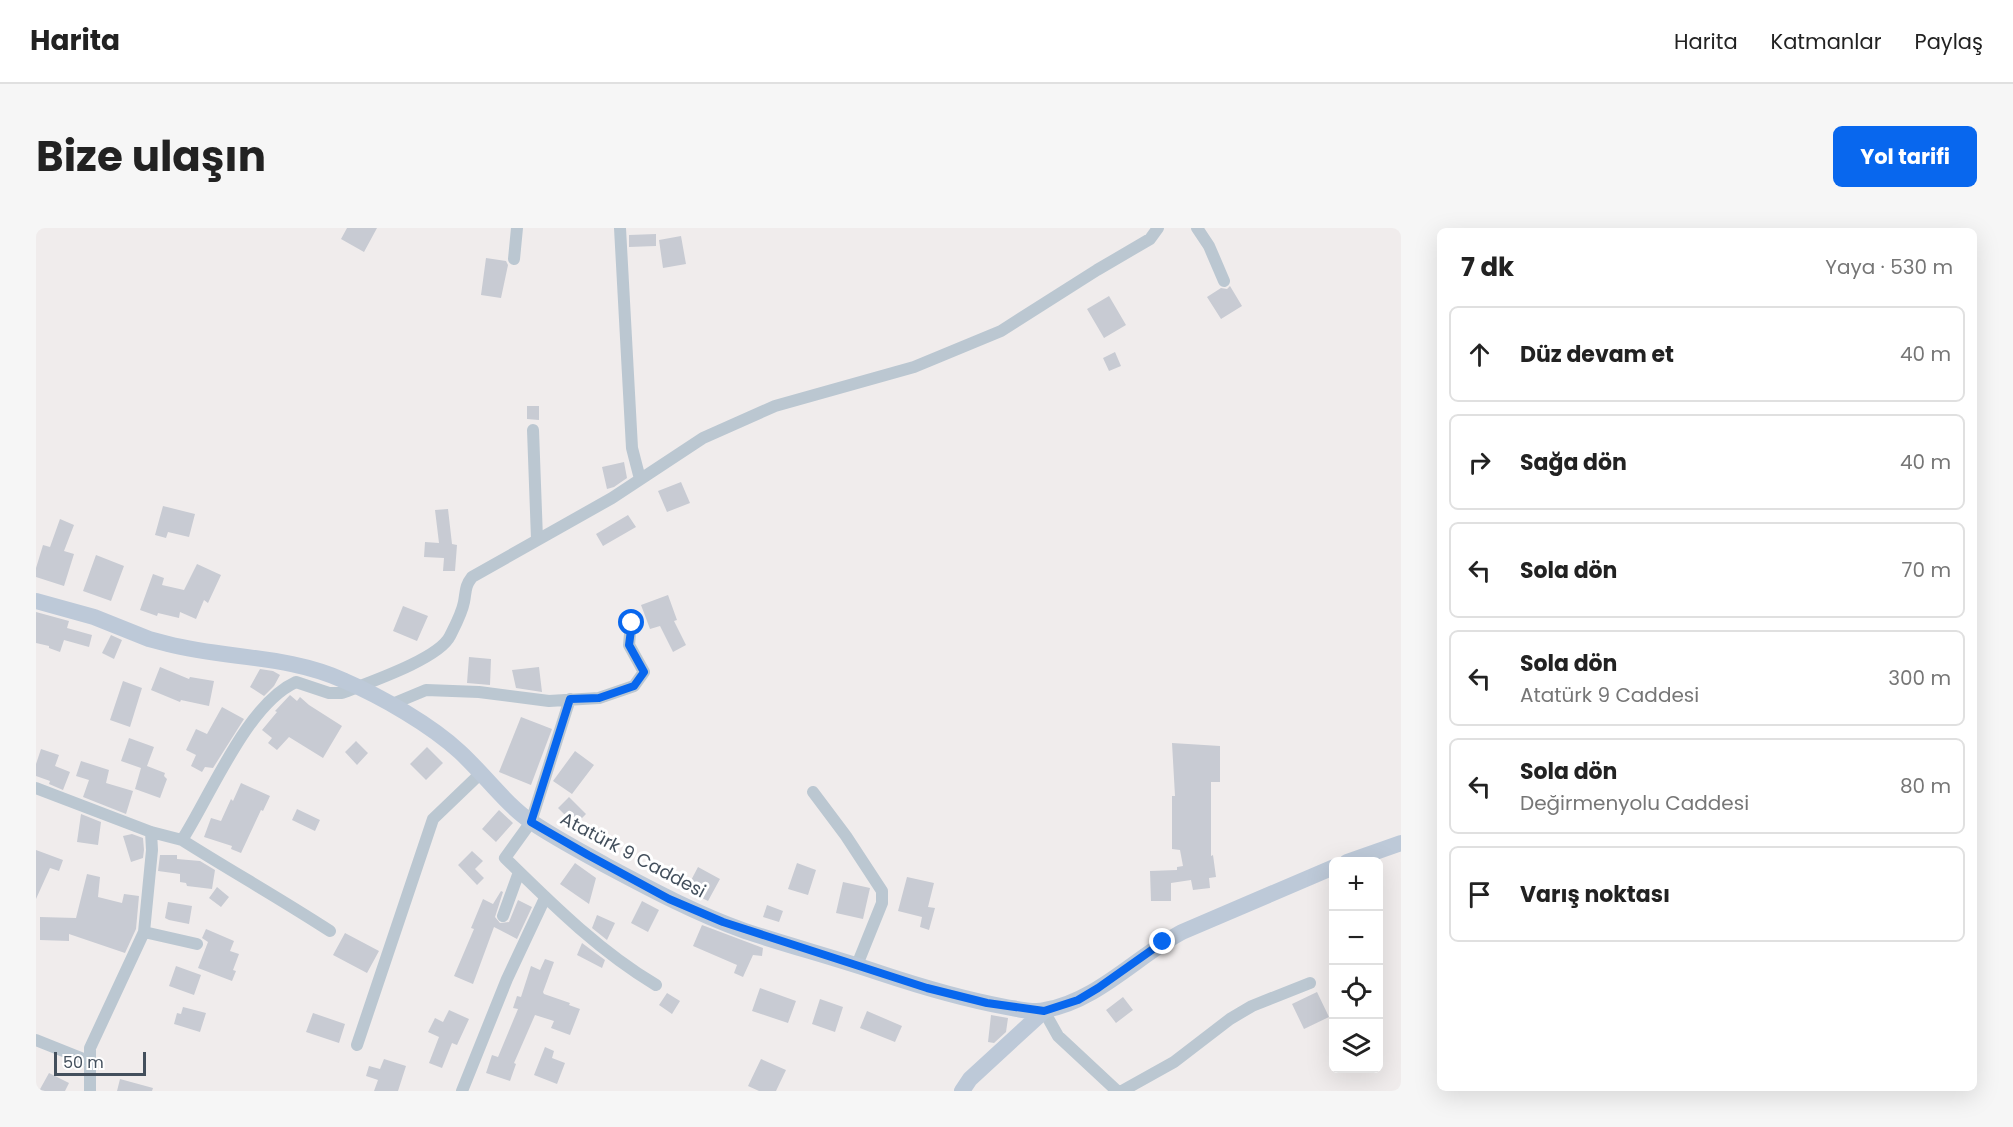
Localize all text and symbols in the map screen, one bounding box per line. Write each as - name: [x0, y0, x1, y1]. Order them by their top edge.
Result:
- text: Harita: [30, 21, 120, 60]
- text: Harita: [1674, 27, 1738, 56]
- text: Katmanlar: [1771, 27, 1881, 56]
- text: Paylaş: [1914, 27, 1983, 56]
- button: Yol tarifi: [1833, 126, 1977, 187]
- text: Bize ulaşın: [36, 127, 266, 186]
- text: 7 dk: [1461, 249, 1514, 285]
- text: Yaya · 530 m: [1825, 253, 1953, 281]
- icon: ahead: [1463, 338, 1496, 371]
- text: Düz devam et: [1520, 339, 1674, 370]
- text: 40 m: [1900, 340, 1951, 368]
- icon: right: [1463, 446, 1496, 479]
- text: Sağa dön: [1520, 447, 1627, 478]
- text: 40 m: [1900, 448, 1951, 476]
- icon: left: [1463, 554, 1496, 587]
- text: Sola dön: [1520, 555, 1617, 586]
- text: 70 m: [1902, 556, 1951, 584]
- route start: [618, 609, 644, 635]
- text: Sola dön: [1520, 648, 1617, 679]
- icon: left: [1463, 662, 1496, 695]
- text: 300 m: [1888, 664, 1951, 692]
- text: Atatürk 9 Caddesi: [1520, 681, 1699, 709]
- text: Sola dön: [1520, 756, 1617, 787]
- icon: left: [1463, 770, 1496, 803]
- text: 80 m: [1900, 772, 1951, 800]
- text: Değirmenyolu Caddesi: [1520, 789, 1749, 817]
- street label: Atatürk 9 Caddesi: [556, 806, 710, 903]
- map controls: [1329, 857, 1383, 1073]
- button: +: [1329, 857, 1383, 911]
- icon: arrive: [1463, 878, 1496, 911]
- text: Varış noktası: [1520, 879, 1670, 910]
- button: −: [1329, 911, 1383, 965]
- route end: [1149, 928, 1175, 954]
- button: locate: [1329, 965, 1383, 1019]
- button: layers: [1329, 1019, 1383, 1073]
- scale bar: [54, 1049, 146, 1076]
- text: 50 m: [63, 1051, 104, 1074]

